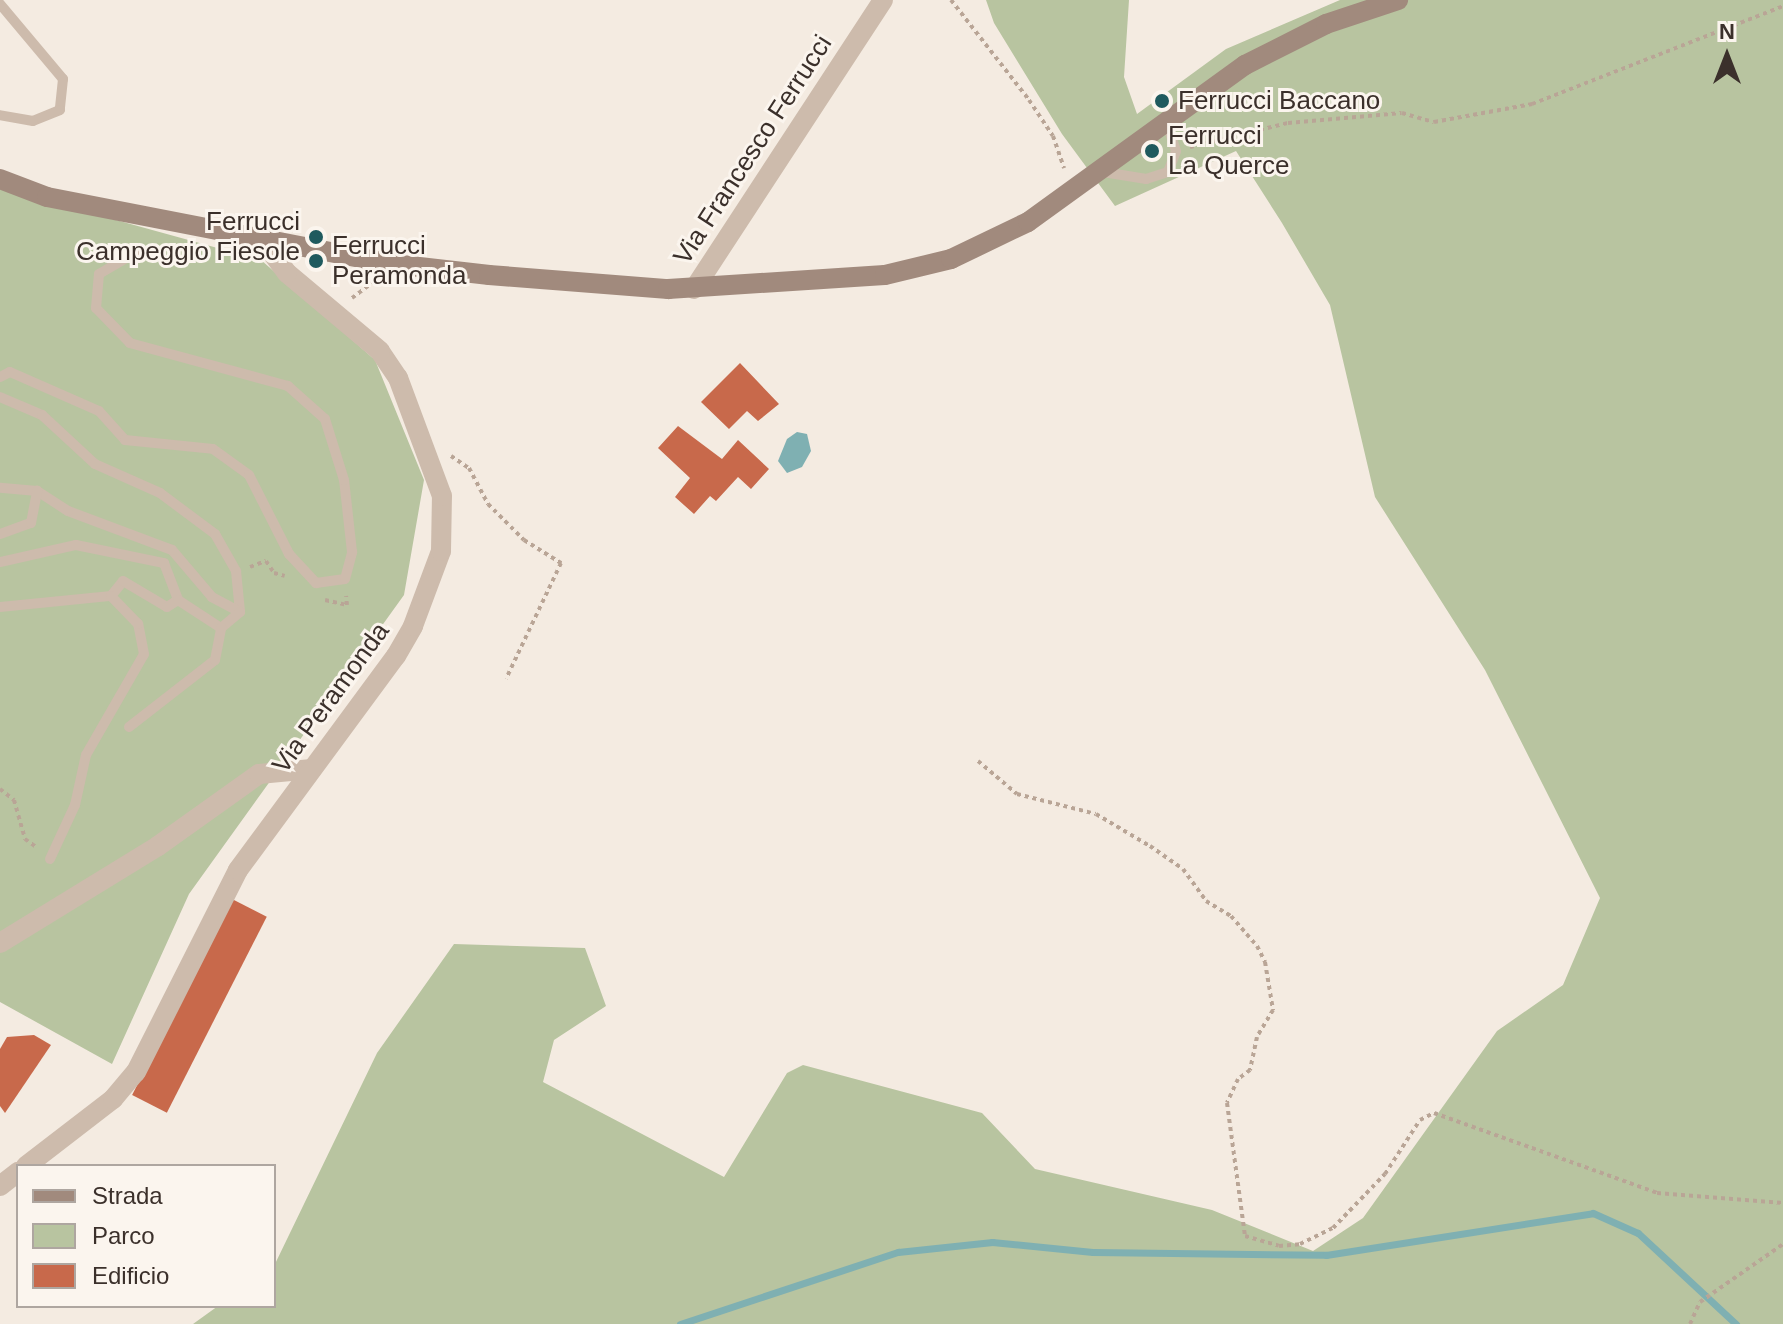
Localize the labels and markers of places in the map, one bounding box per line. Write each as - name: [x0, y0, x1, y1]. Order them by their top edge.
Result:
- place label: Ferrucci Baccano: [1178, 85, 1380, 117]
- marker: Ferrucci Baccano: [1153, 92, 1171, 110]
- place label: Ferrucci La Querce: [1168, 120, 1289, 182]
- marker: Ferrucci La Querce: [1143, 142, 1161, 160]
- place label: Ferrucci Campeggio Fiesole: [76, 206, 300, 268]
- marker: Ferrucci Campeggio Fiesole: [307, 228, 325, 246]
- place label: Ferrucci Peramonda: [332, 230, 466, 292]
- marker: Ferrucci Peramonda: [307, 252, 325, 270]

